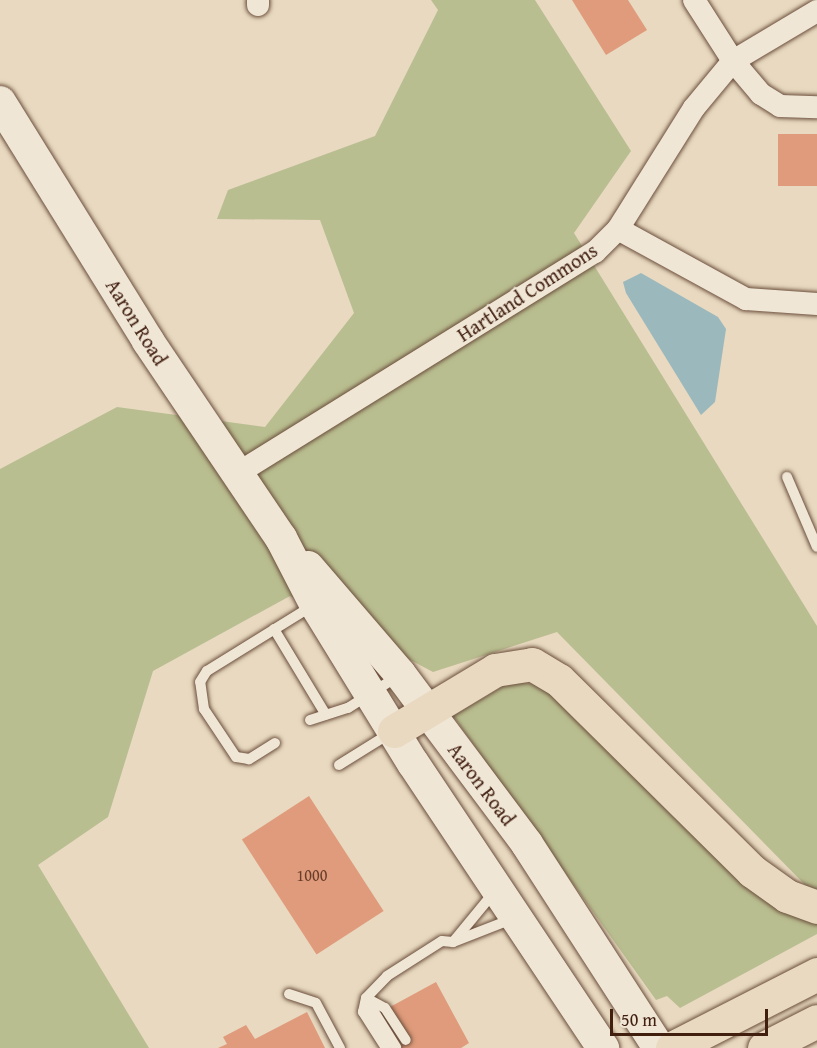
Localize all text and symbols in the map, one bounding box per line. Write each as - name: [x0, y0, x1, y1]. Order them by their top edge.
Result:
- street label: Hartland Commons: [452, 238, 602, 346]
- street label: Aaron Road: [101, 274, 173, 370]
- street label: Aaron Road: [443, 738, 521, 830]
- house number: 1000: [297, 865, 327, 885]
- scale bar: [613, 997, 770, 1035]
- text: 50 m: [621, 1006, 657, 1033]

